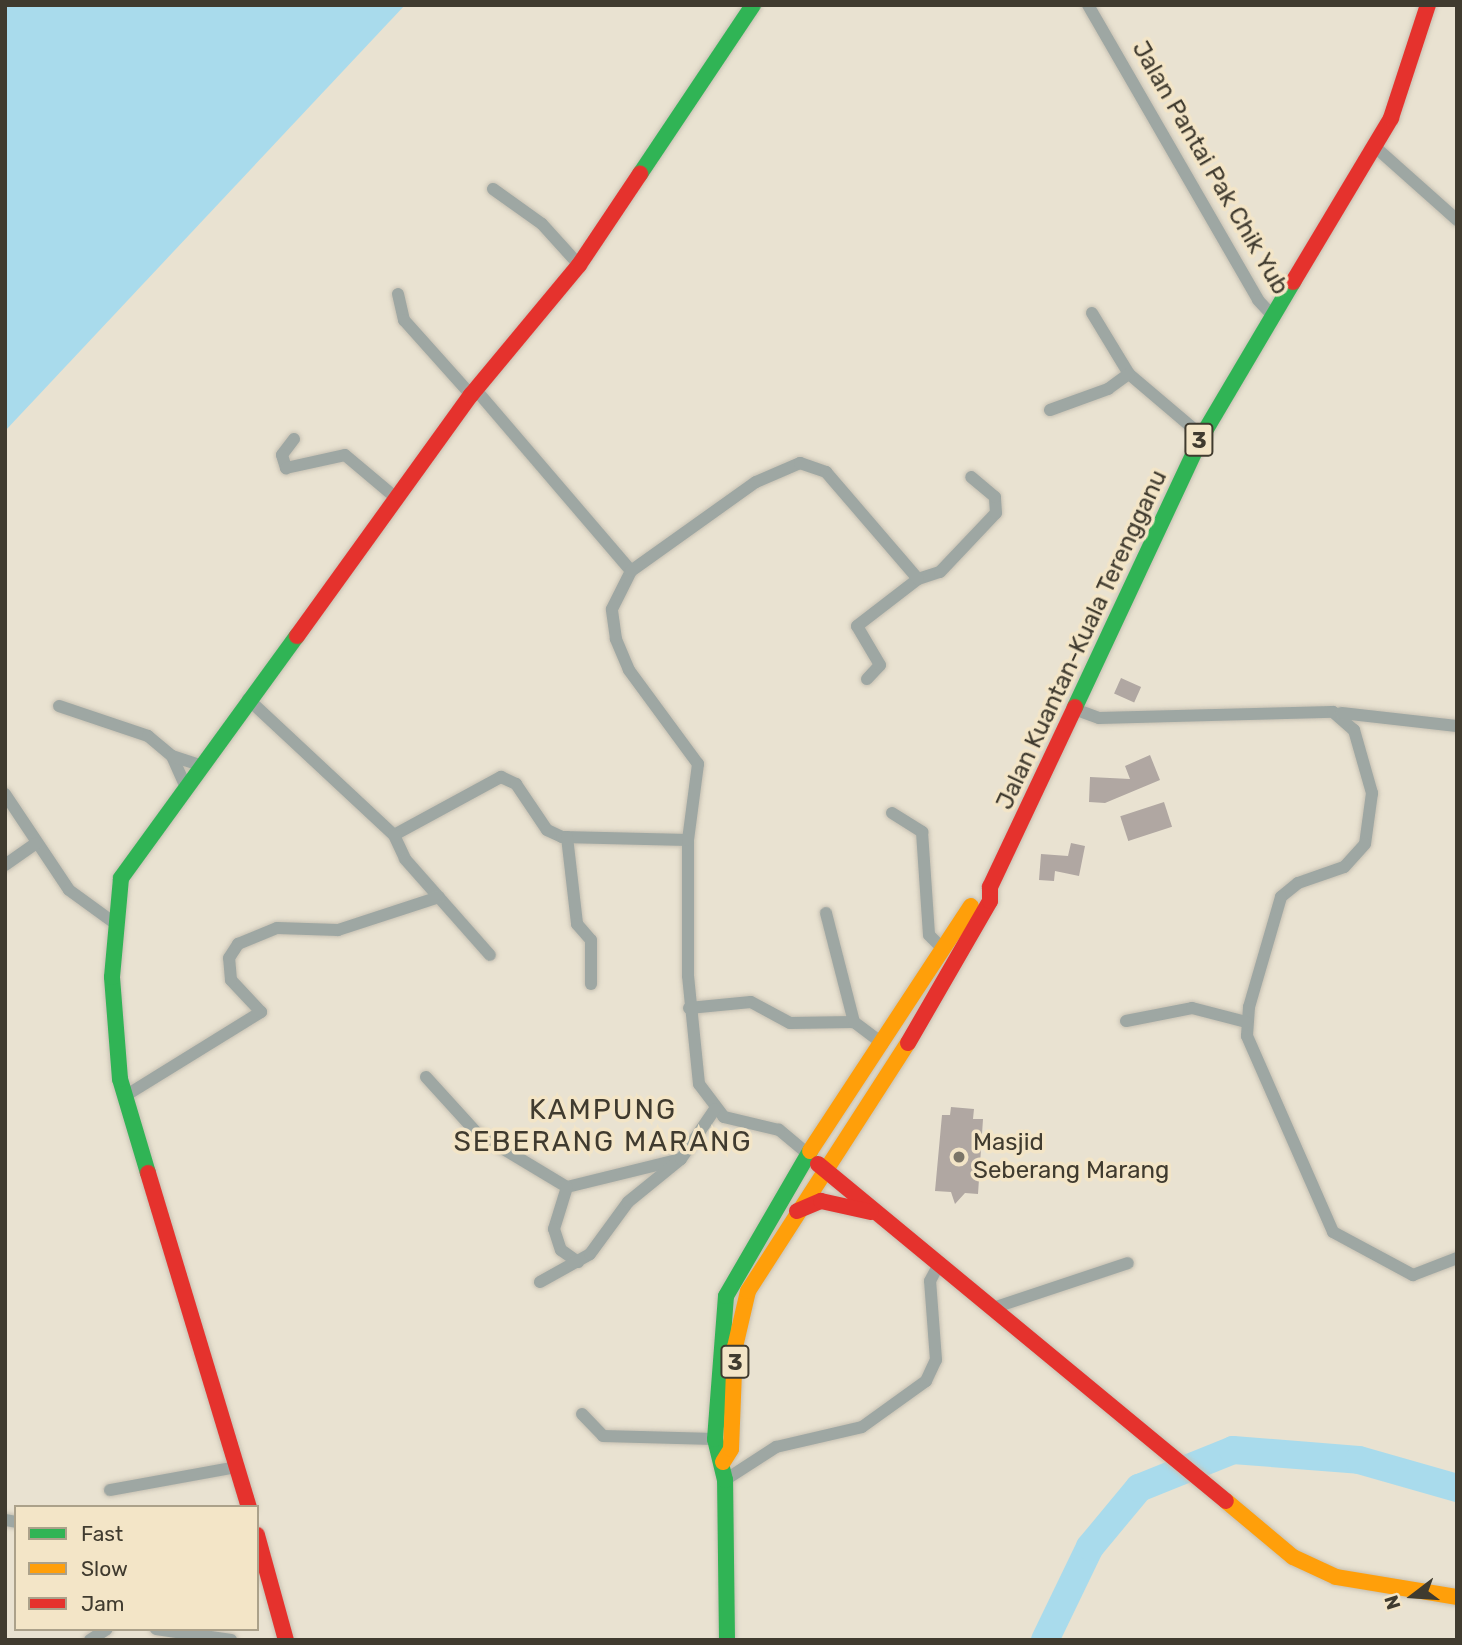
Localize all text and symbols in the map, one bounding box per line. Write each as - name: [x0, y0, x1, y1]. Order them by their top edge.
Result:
- street label: Jalan Pantai Pak Chik Yub: [1125, 36, 1295, 300]
- road number: 3: [1183, 420, 1215, 460]
- street label: Jalan Kuantan-Kuala Terengganu: [990, 465, 1174, 815]
- district label: KAMPUNG SEBERANG MARANG: [455, 1093, 751, 1159]
- place label: Masjid Seberang Marang: [973, 1129, 1169, 1185]
- marker: Masjid Seberang Marang: [951, 1149, 967, 1165]
- road number: 3: [719, 1343, 751, 1382]
- legend: [14, 1505, 259, 1631]
- text: Fast: [81, 1521, 123, 1546]
- text: Slow: [81, 1556, 128, 1581]
- north arrow: [1378, 1561, 1448, 1631]
- text: Jam: [81, 1591, 125, 1616]
- text: N: [1379, 1592, 1405, 1612]

